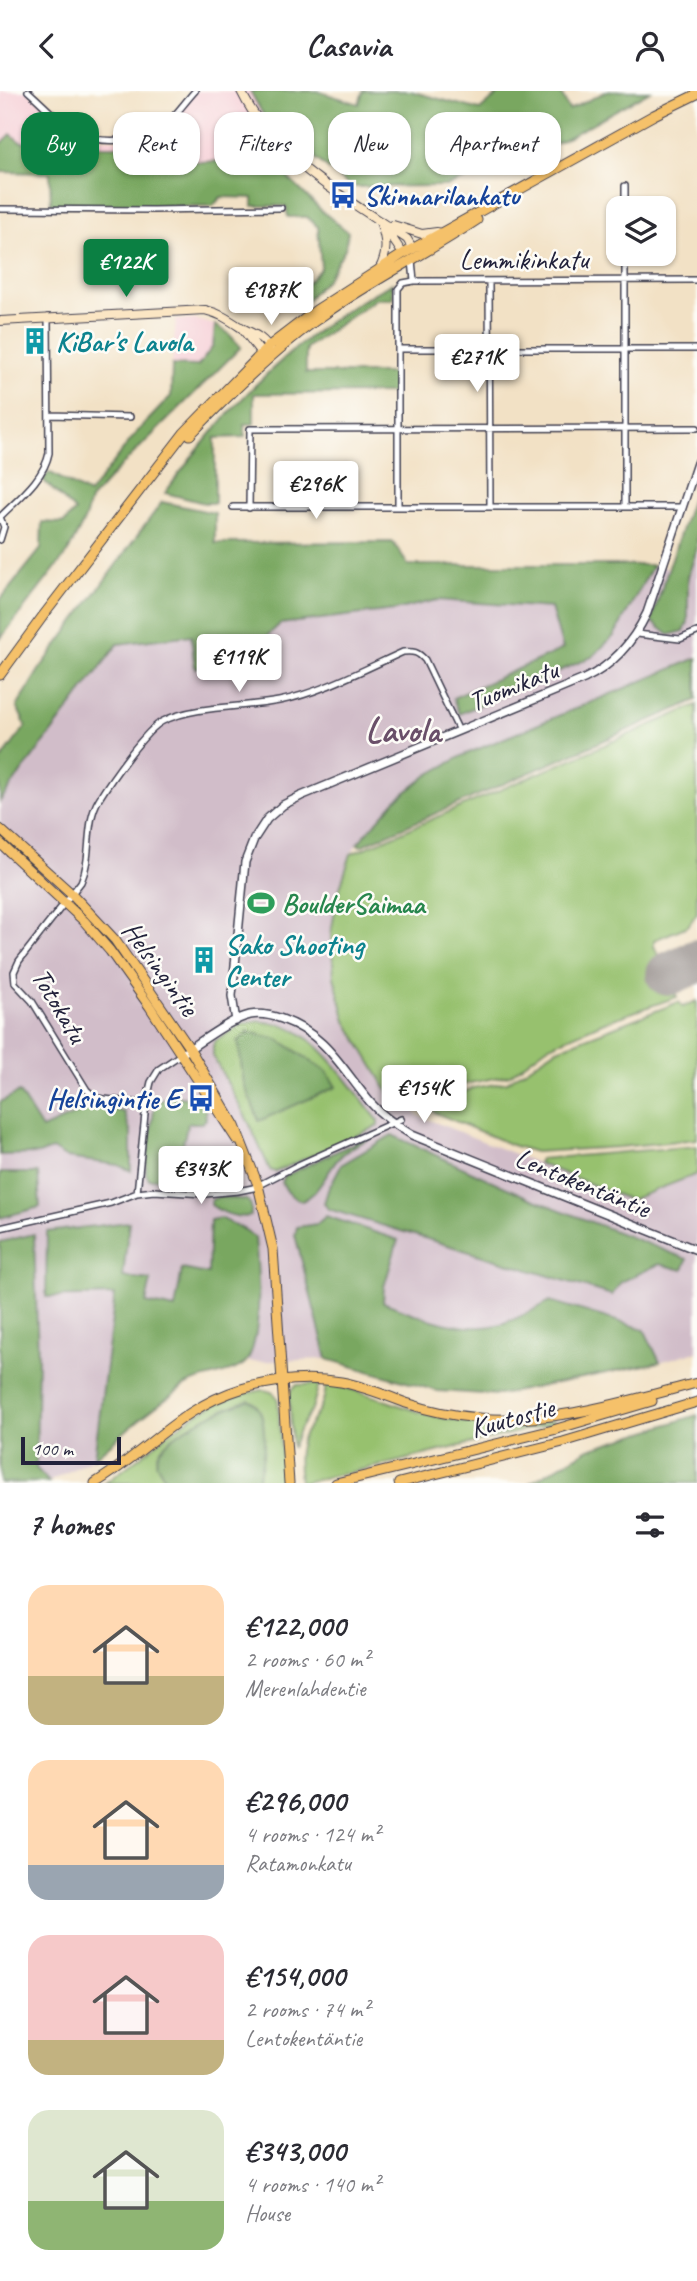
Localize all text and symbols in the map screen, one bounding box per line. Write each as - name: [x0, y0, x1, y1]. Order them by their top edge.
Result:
- text: Casavia: [306, 25, 391, 66]
- icon: back: [28, 27, 66, 65]
- icon: person: [631, 27, 669, 65]
- chip: Buy: [21, 112, 99, 175]
- chip: Rent: [113, 112, 200, 175]
- chip: Filters: [214, 112, 314, 175]
- chip: New: [328, 112, 411, 175]
- chip: Apartment: [425, 112, 561, 175]
- place label: Skinnarilankatu: [364, 178, 522, 213]
- bus stop icon: Skinnarilankatu: [328, 180, 358, 210]
- map controls: [606, 196, 676, 266]
- button: layers: [606, 196, 676, 266]
- pin: €122K: [77, 239, 175, 299]
- street label: Lemmikinkatu: [459, 242, 590, 277]
- text: €122K: [99, 247, 153, 276]
- pin: €187K: [222, 267, 320, 327]
- text: €187K: [245, 275, 298, 304]
- place label: KiBar's Lavola: [56, 324, 195, 359]
- building icon: KiBar's Lavola: [20, 326, 50, 356]
- pin: €271K: [428, 335, 526, 394]
- text: €271K: [451, 342, 504, 371]
- pin: €296K: [267, 461, 365, 521]
- text: €296K: [289, 469, 343, 498]
- pin: €119K: [190, 635, 288, 694]
- text: €119K: [213, 642, 265, 671]
- street label: Tuomikatu: [463, 651, 565, 719]
- district label: Lavola: [366, 708, 444, 753]
- place label: BoulderSaimaa: [282, 886, 427, 921]
- sports icon: BoulderSaimaa: [246, 888, 276, 918]
- street label: Helsingintie: [115, 914, 208, 1024]
- place label: Sako Shooting Center: [225, 927, 366, 994]
- building icon: Sako Shooting Center: [189, 945, 219, 975]
- street label: Totokatu: [24, 962, 96, 1050]
- pin: €154K: [375, 1065, 473, 1125]
- text: €154K: [398, 1073, 450, 1102]
- place label: Helsingintie E: [47, 1081, 184, 1116]
- bus stop icon: Helsingintie E: [186, 1083, 216, 1113]
- street label: Lentokentäntie: [510, 1140, 657, 1226]
- pin: €343K: [152, 1147, 250, 1206]
- text: €343K: [174, 1154, 228, 1183]
- street label: Kuutostie: [466, 1389, 560, 1445]
- scale bar: [21, 1434, 121, 1466]
- text: 100 m: [32, 1437, 73, 1461]
- text: 7 homes: [28, 1506, 113, 1544]
- icon: filters: [631, 1506, 669, 1544]
- text: €122,000: [245, 1607, 345, 1645]
- icon: home: [84, 1613, 168, 1697]
- text: 2 rooms · 60 m²: [245, 1645, 369, 1674]
- text: Merenlahdentie: [245, 1674, 365, 1703]
- text: €296,000: [245, 1782, 346, 1820]
- icon: home: [84, 1788, 168, 1872]
- text: 4 rooms · 124 m²: [245, 1820, 380, 1849]
- text: Ratamonkatu: [245, 1849, 351, 1878]
- text: €154,000: [245, 1957, 345, 1995]
- icon: home: [84, 1963, 168, 2047]
- text: 2 rooms · 74 m²: [245, 1995, 369, 2024]
- text: Lentokentäntie: [245, 2024, 362, 2053]
- text: €343,000: [245, 2132, 345, 2170]
- icon: home: [84, 2138, 168, 2222]
- text: 4 rooms · 140 m²: [245, 2170, 380, 2199]
- text: House: [245, 2199, 290, 2228]

